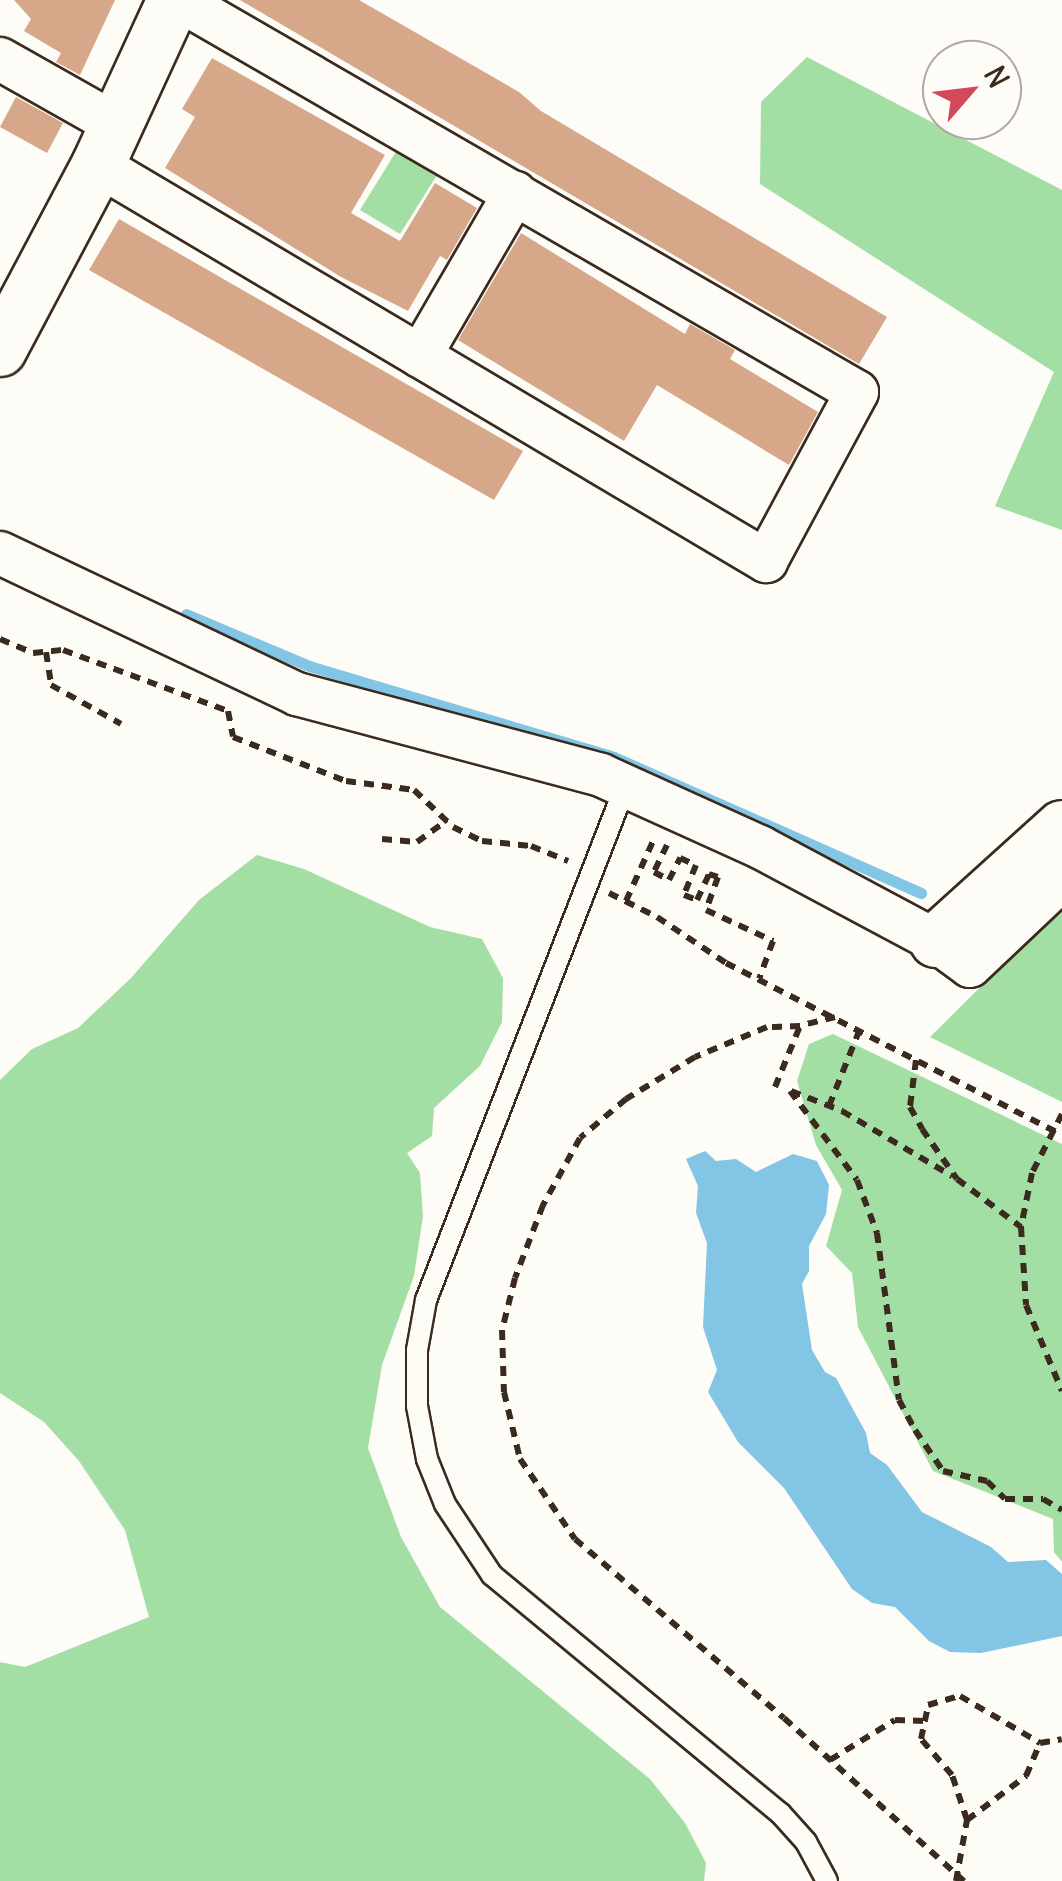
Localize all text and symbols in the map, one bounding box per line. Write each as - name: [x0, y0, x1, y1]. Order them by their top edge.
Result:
- north arrow: [922, 40, 1022, 140]
- text: N: [976, 60, 1017, 94]

